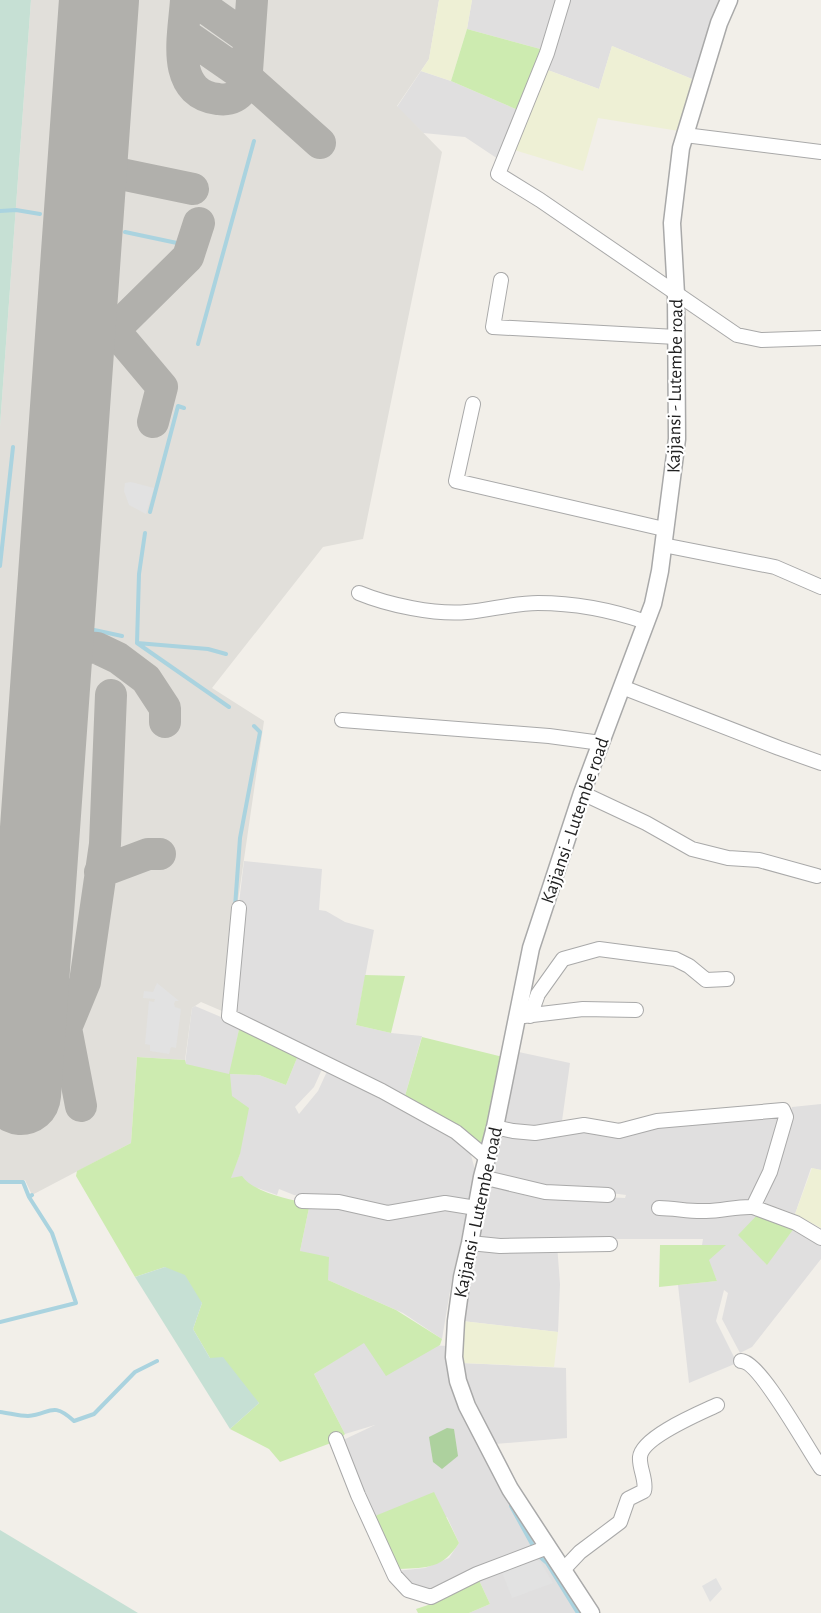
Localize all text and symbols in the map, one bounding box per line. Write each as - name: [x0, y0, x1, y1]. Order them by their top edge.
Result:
- street label: Kajjansi - Lutembe road: [664, 299, 687, 473]
- street label: Kajjansi - Lutembe road: [538, 735, 613, 906]
- street label: Kajjansi - Lutembe road: [451, 1125, 506, 1299]

